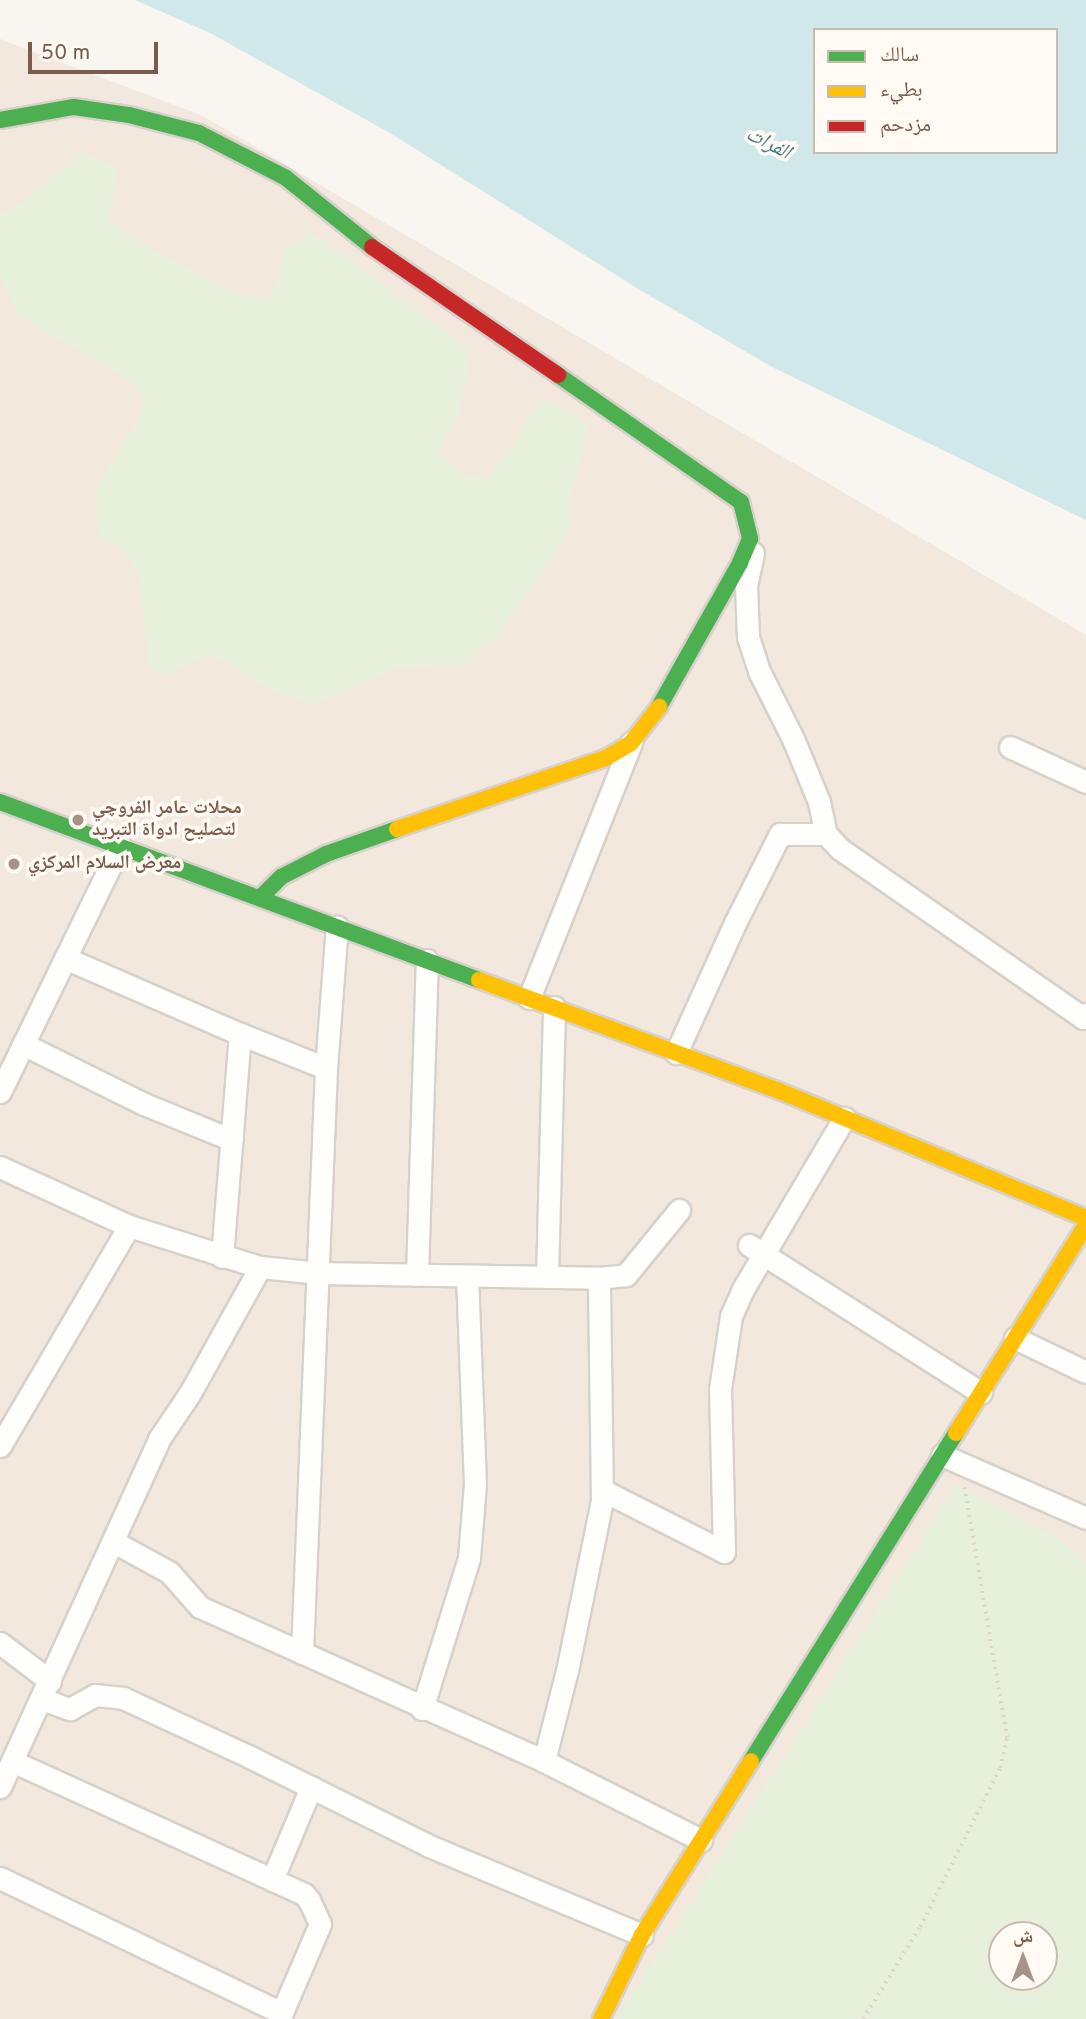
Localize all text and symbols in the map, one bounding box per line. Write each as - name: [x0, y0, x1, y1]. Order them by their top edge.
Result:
- scale bar: [32, 28, 161, 72]
- legend: [813, 28, 1058, 154]
- text: 50 m: [41, 40, 90, 67]
- text: سالك: [880, 42, 919, 69]
- text: بطيء: [880, 77, 923, 104]
- text: مزدحم: [880, 112, 931, 139]
- water label: الفرات: [741, 122, 795, 166]
- place label: محلات عامر الفروچي لتصليح ادواة التبريد: [92, 798, 242, 842]
- marker: محلات عامر الفروچي لتصليح ادواة التبريد: [70, 812, 86, 828]
- place label: معرض السلام المركزي: [28, 853, 181, 875]
- marker: معرض السلام المركزي: [6, 856, 22, 872]
- north arrow: [988, 1921, 1058, 1991]
- text: ش: [1013, 1925, 1033, 1949]

